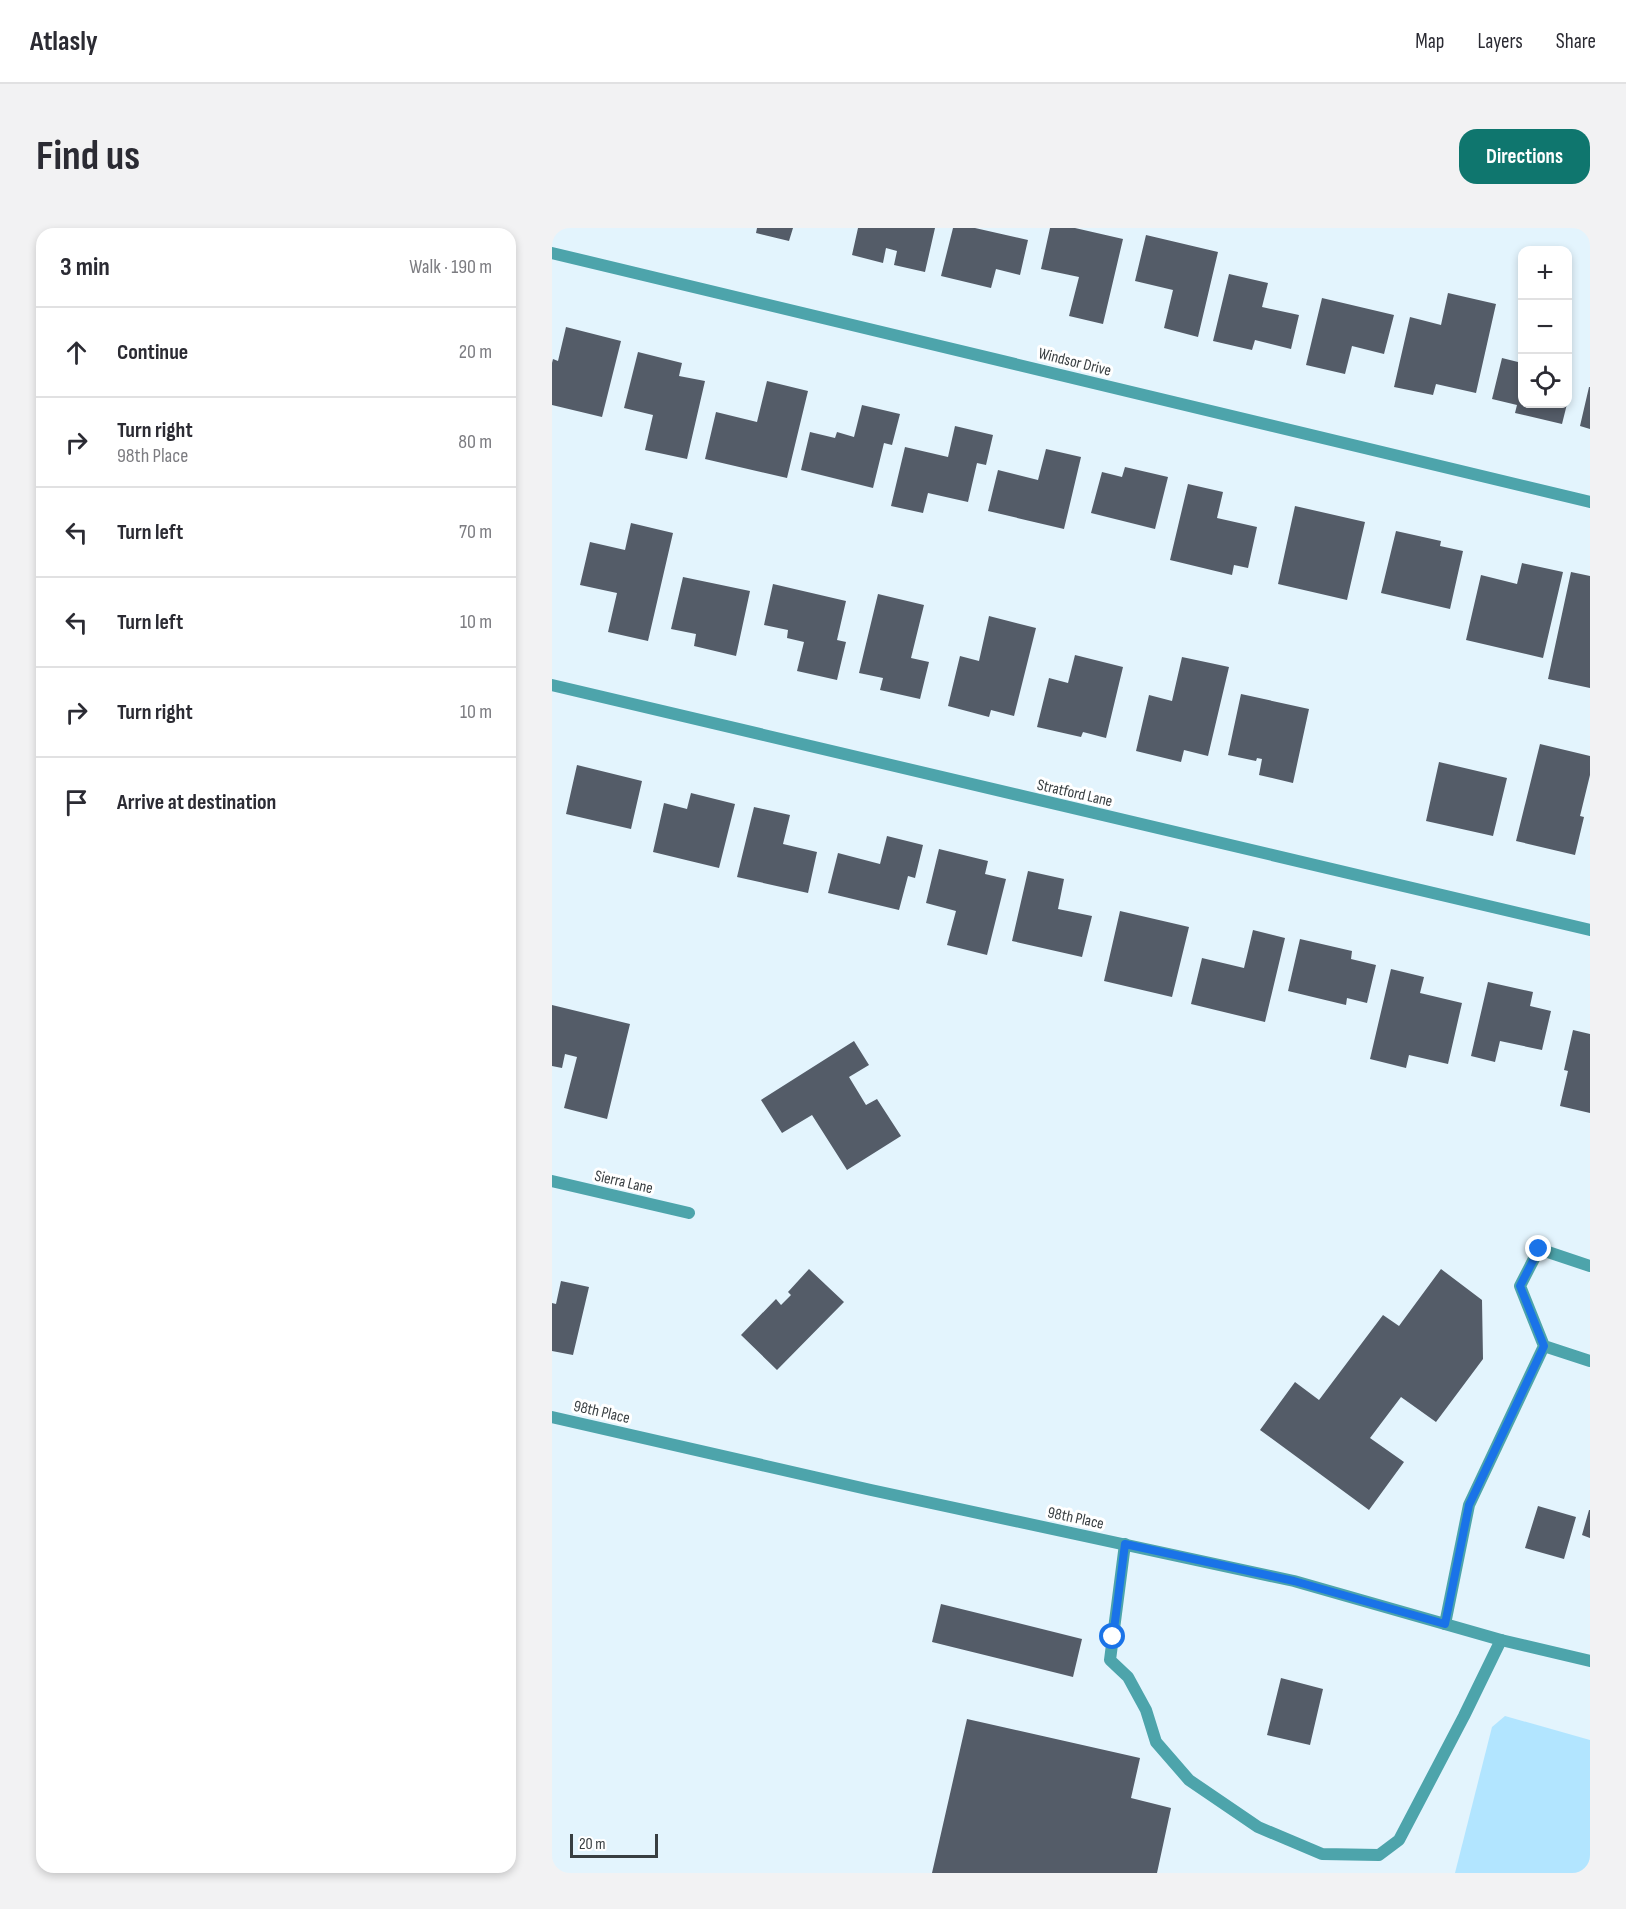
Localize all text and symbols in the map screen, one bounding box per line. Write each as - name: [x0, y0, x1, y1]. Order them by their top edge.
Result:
- text: Atlasly: [30, 25, 98, 58]
- text: Map: [1415, 29, 1444, 54]
- text: Layers: [1477, 29, 1523, 54]
- text: Share: [1556, 29, 1596, 54]
- button: Directions: [1459, 129, 1590, 184]
- text: Find us: [36, 131, 140, 182]
- map controls: [1518, 246, 1572, 408]
- button: +: [1518, 246, 1572, 300]
- text: 3 min: [60, 252, 110, 283]
- text: Walk · 190 m: [409, 255, 492, 279]
- button: −: [1518, 300, 1572, 354]
- icon: ahead: [60, 336, 93, 369]
- text: Continue: [117, 339, 188, 366]
- text: 20 m: [459, 340, 492, 364]
- street label: Windsor Drive: [1036, 344, 1113, 381]
- button: locate: [1518, 354, 1572, 408]
- text: Turn right: [117, 417, 193, 444]
- icon: right: [60, 426, 93, 459]
- text: 80 m: [458, 430, 492, 454]
- text: 98th Place: [117, 444, 188, 468]
- icon: left: [60, 516, 93, 549]
- text: Turn left: [117, 519, 183, 546]
- text: 70 m: [459, 520, 492, 544]
- icon: left: [60, 606, 93, 639]
- text: Turn left: [117, 609, 183, 636]
- text: 10 m: [460, 610, 492, 634]
- icon: right: [60, 696, 93, 729]
- text: Turn right: [117, 699, 193, 726]
- text: 10 m: [460, 700, 492, 724]
- street label: Stratford Lane: [1035, 776, 1114, 811]
- icon: arrive: [60, 786, 93, 819]
- text: Arrive at destination: [117, 789, 276, 816]
- street label: Sierra Lane: [593, 1167, 655, 1198]
- route end: [1525, 1235, 1551, 1261]
- street label: 98th Place: [572, 1397, 632, 1428]
- street label: 98th Place: [1046, 1503, 1106, 1534]
- route start: [1099, 1623, 1125, 1649]
- scale bar: [570, 1831, 658, 1858]
- text: 20 m: [579, 1835, 606, 1854]

